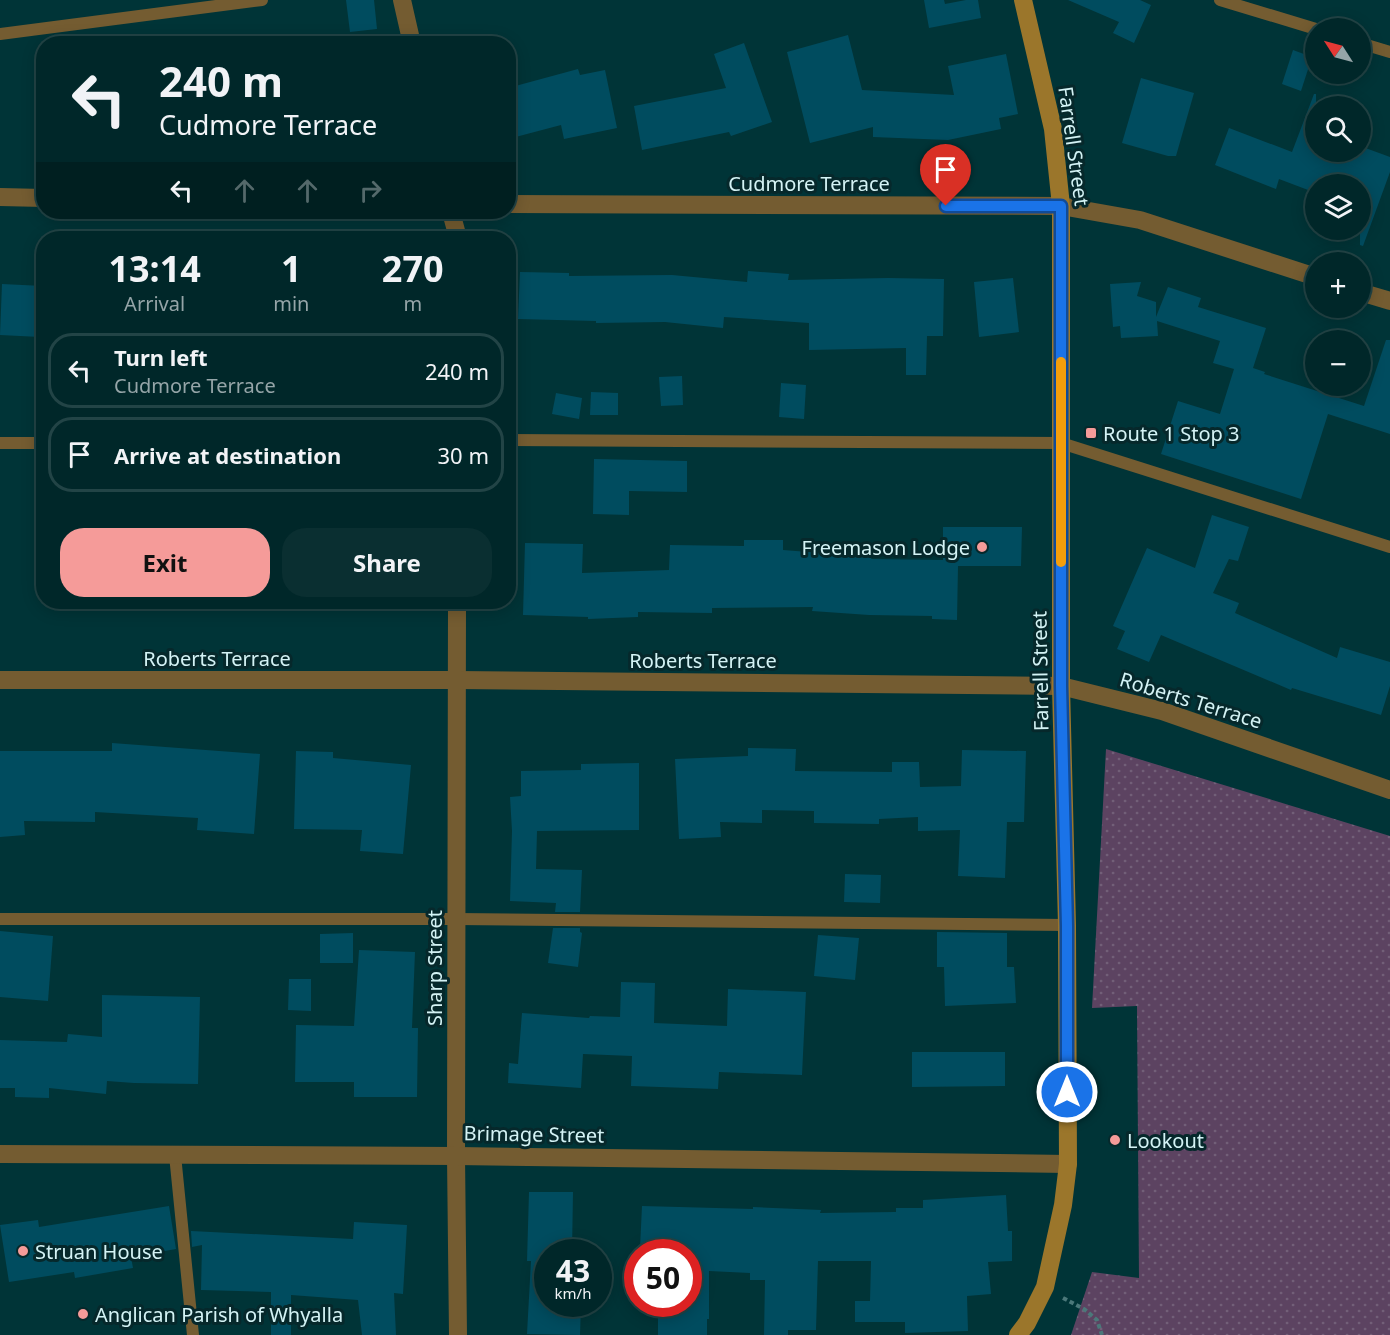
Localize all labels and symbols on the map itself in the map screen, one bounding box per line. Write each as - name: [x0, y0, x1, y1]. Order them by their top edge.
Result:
- north arrow: [1305, 18, 1371, 84]
- street label: Farrell Street: [1052, 85, 1096, 207]
- pin: [920, 144, 971, 206]
- street label: Cudmore Terrace: [728, 170, 890, 197]
- place label: Route 1 Stop 3: [1103, 420, 1239, 447]
- marker: Route 1 Stop 3: [1084, 426, 1098, 440]
- place label: Freemason Lodge: [802, 534, 970, 561]
- marker: Freemason Lodge: [975, 540, 989, 554]
- street label: Farrell Street: [1025, 611, 1055, 731]
- street label: Roberts Terrace: [143, 645, 291, 672]
- street label: Roberts Terrace: [629, 647, 777, 674]
- street label: Roberts Terrace: [1116, 666, 1266, 734]
- street label: Sharp Street: [421, 910, 448, 1026]
- position arrow: [1035, 1060, 1099, 1124]
- street label: Brimage Street: [463, 1119, 605, 1149]
- place label: Lookout: [1127, 1127, 1204, 1154]
- marker: Lookout: [1108, 1133, 1122, 1147]
- place label: Struan House: [35, 1238, 163, 1265]
- speed limit sign: 50: [624, 1239, 702, 1317]
- marker: Struan House: [16, 1244, 30, 1258]
- place label: Anglican Parish of Whyalla: [95, 1301, 343, 1328]
- marker: Anglican Parish of Whyalla: [76, 1307, 90, 1321]

